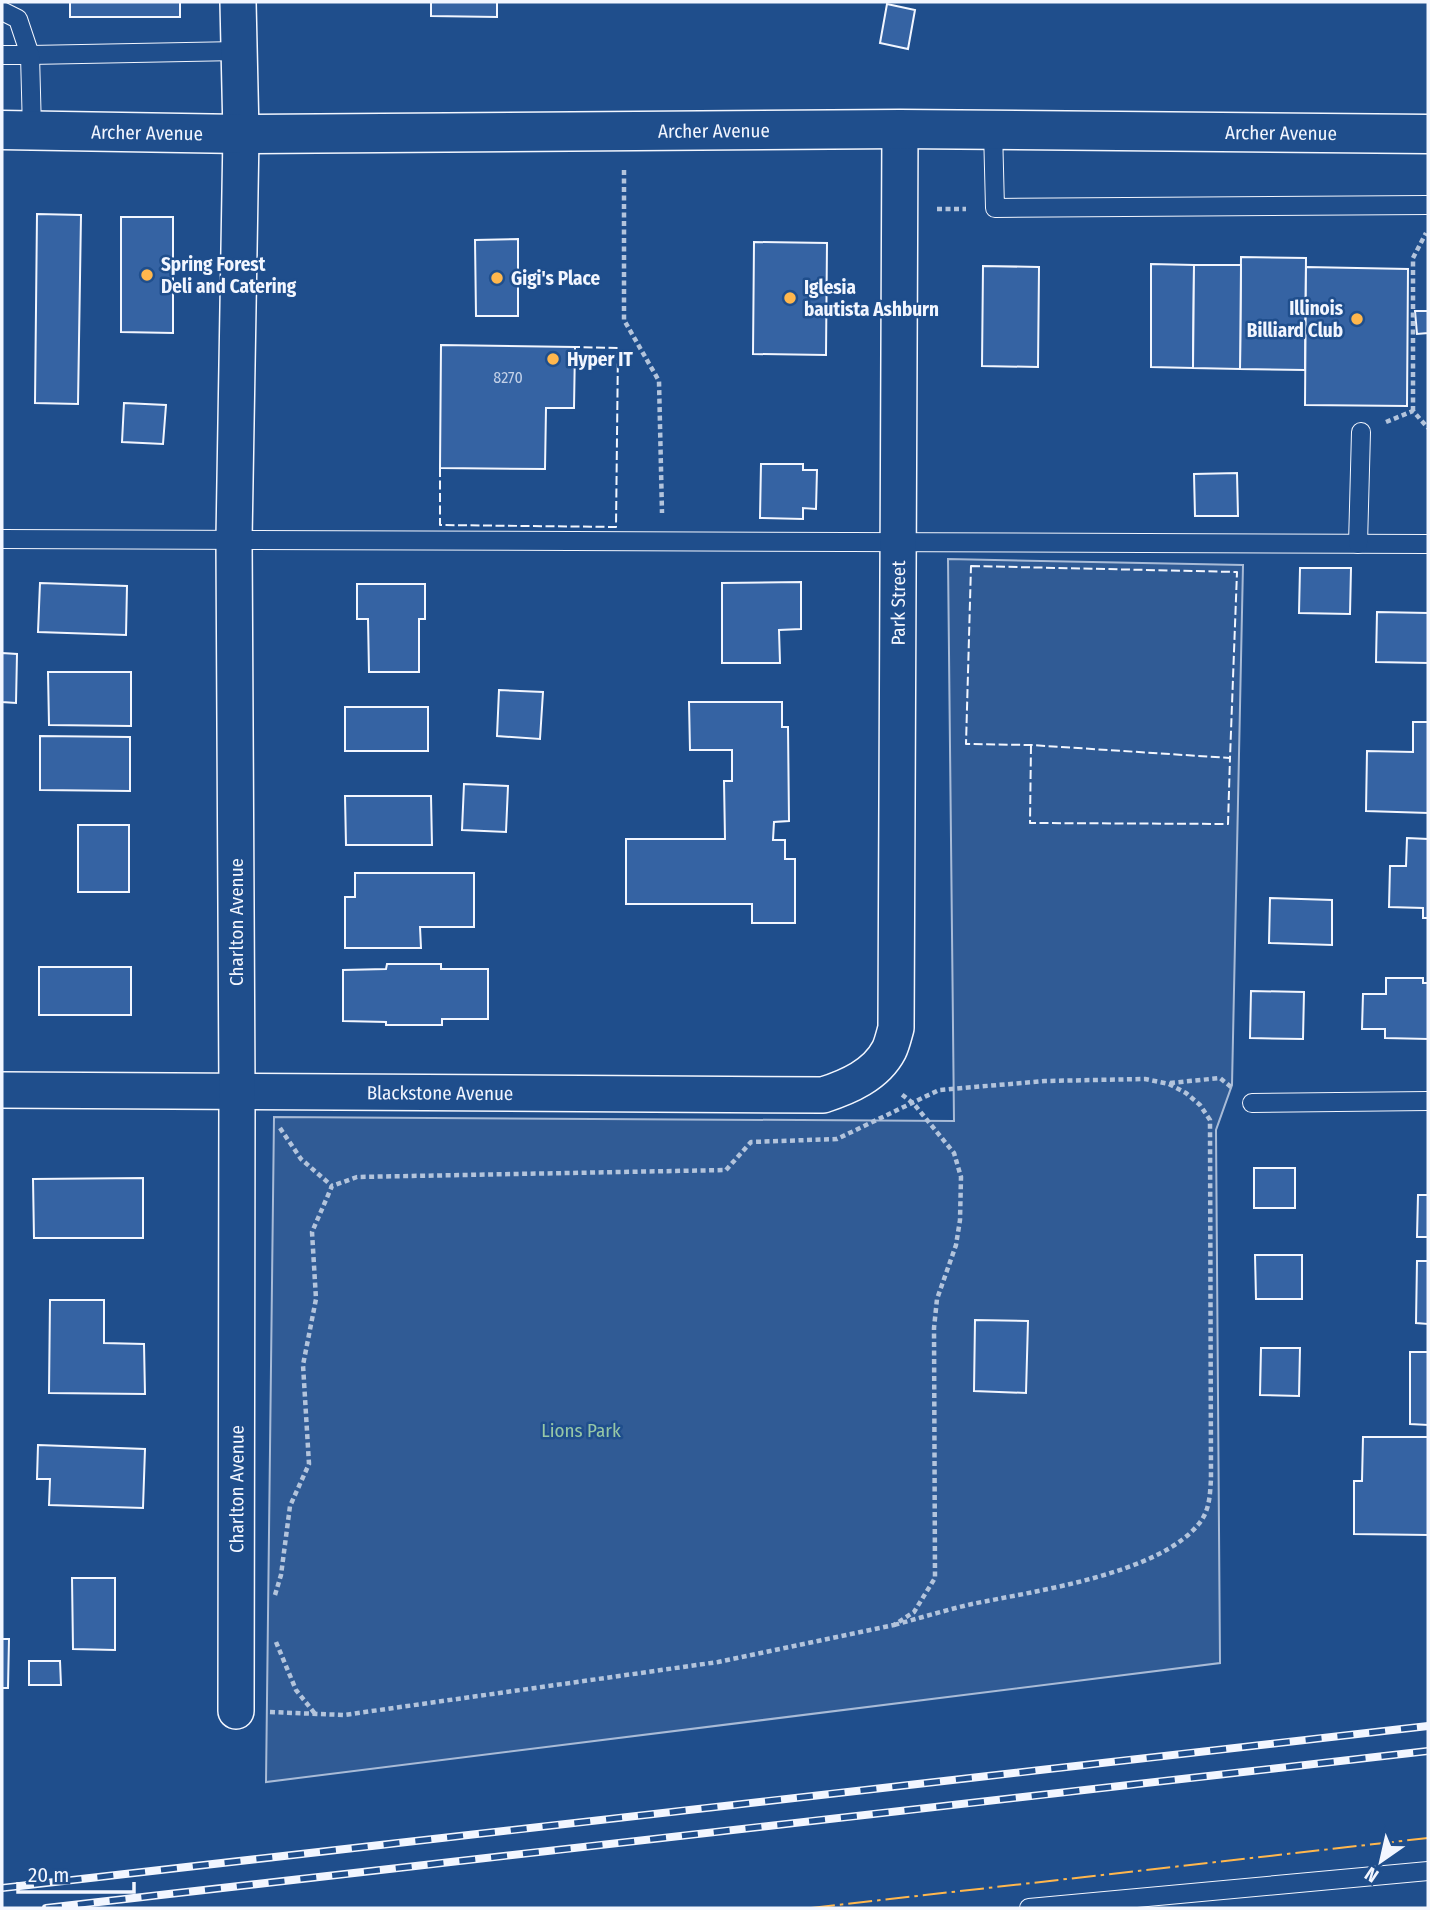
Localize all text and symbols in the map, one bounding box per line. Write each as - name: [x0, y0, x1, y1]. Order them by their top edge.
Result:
- street label: Archer Avenue: [658, 119, 770, 143]
- street label: Archer Avenue: [91, 120, 203, 145]
- street label: Archer Avenue: [1225, 121, 1337, 145]
- place label: Spring Forest Deli and Catering: [161, 253, 297, 298]
- marker: Spring Forest Deli and Catering: [139, 267, 155, 283]
- place label: Gigi's Place: [511, 267, 600, 290]
- marker: Gigi's Place: [489, 270, 505, 286]
- place label: Iglesia bautista Ashburn: [804, 276, 939, 321]
- marker: Iglesia bautista Ashburn: [782, 290, 798, 306]
- place label: Illinois Billiard Club: [1247, 297, 1344, 342]
- marker: Illinois Billiard Club: [1349, 311, 1365, 327]
- place label: Hyper IT: [567, 348, 633, 371]
- marker: Hyper IT: [545, 351, 561, 367]
- house number: 8270: [493, 368, 523, 387]
- street label: Park Street: [887, 560, 910, 646]
- street label: Charlton Avenue: [225, 858, 248, 986]
- street label: Blackstone Avenue: [367, 1081, 513, 1105]
- park label: Lions Park: [541, 1419, 621, 1442]
- street label: Charlton Avenue: [225, 1425, 248, 1553]
- north arrow: [1346, 1826, 1416, 1896]
- scale bar: [18, 1850, 133, 1894]
- text: 20 m: [28, 1862, 69, 1888]
- text: N: [1361, 1862, 1383, 1887]

